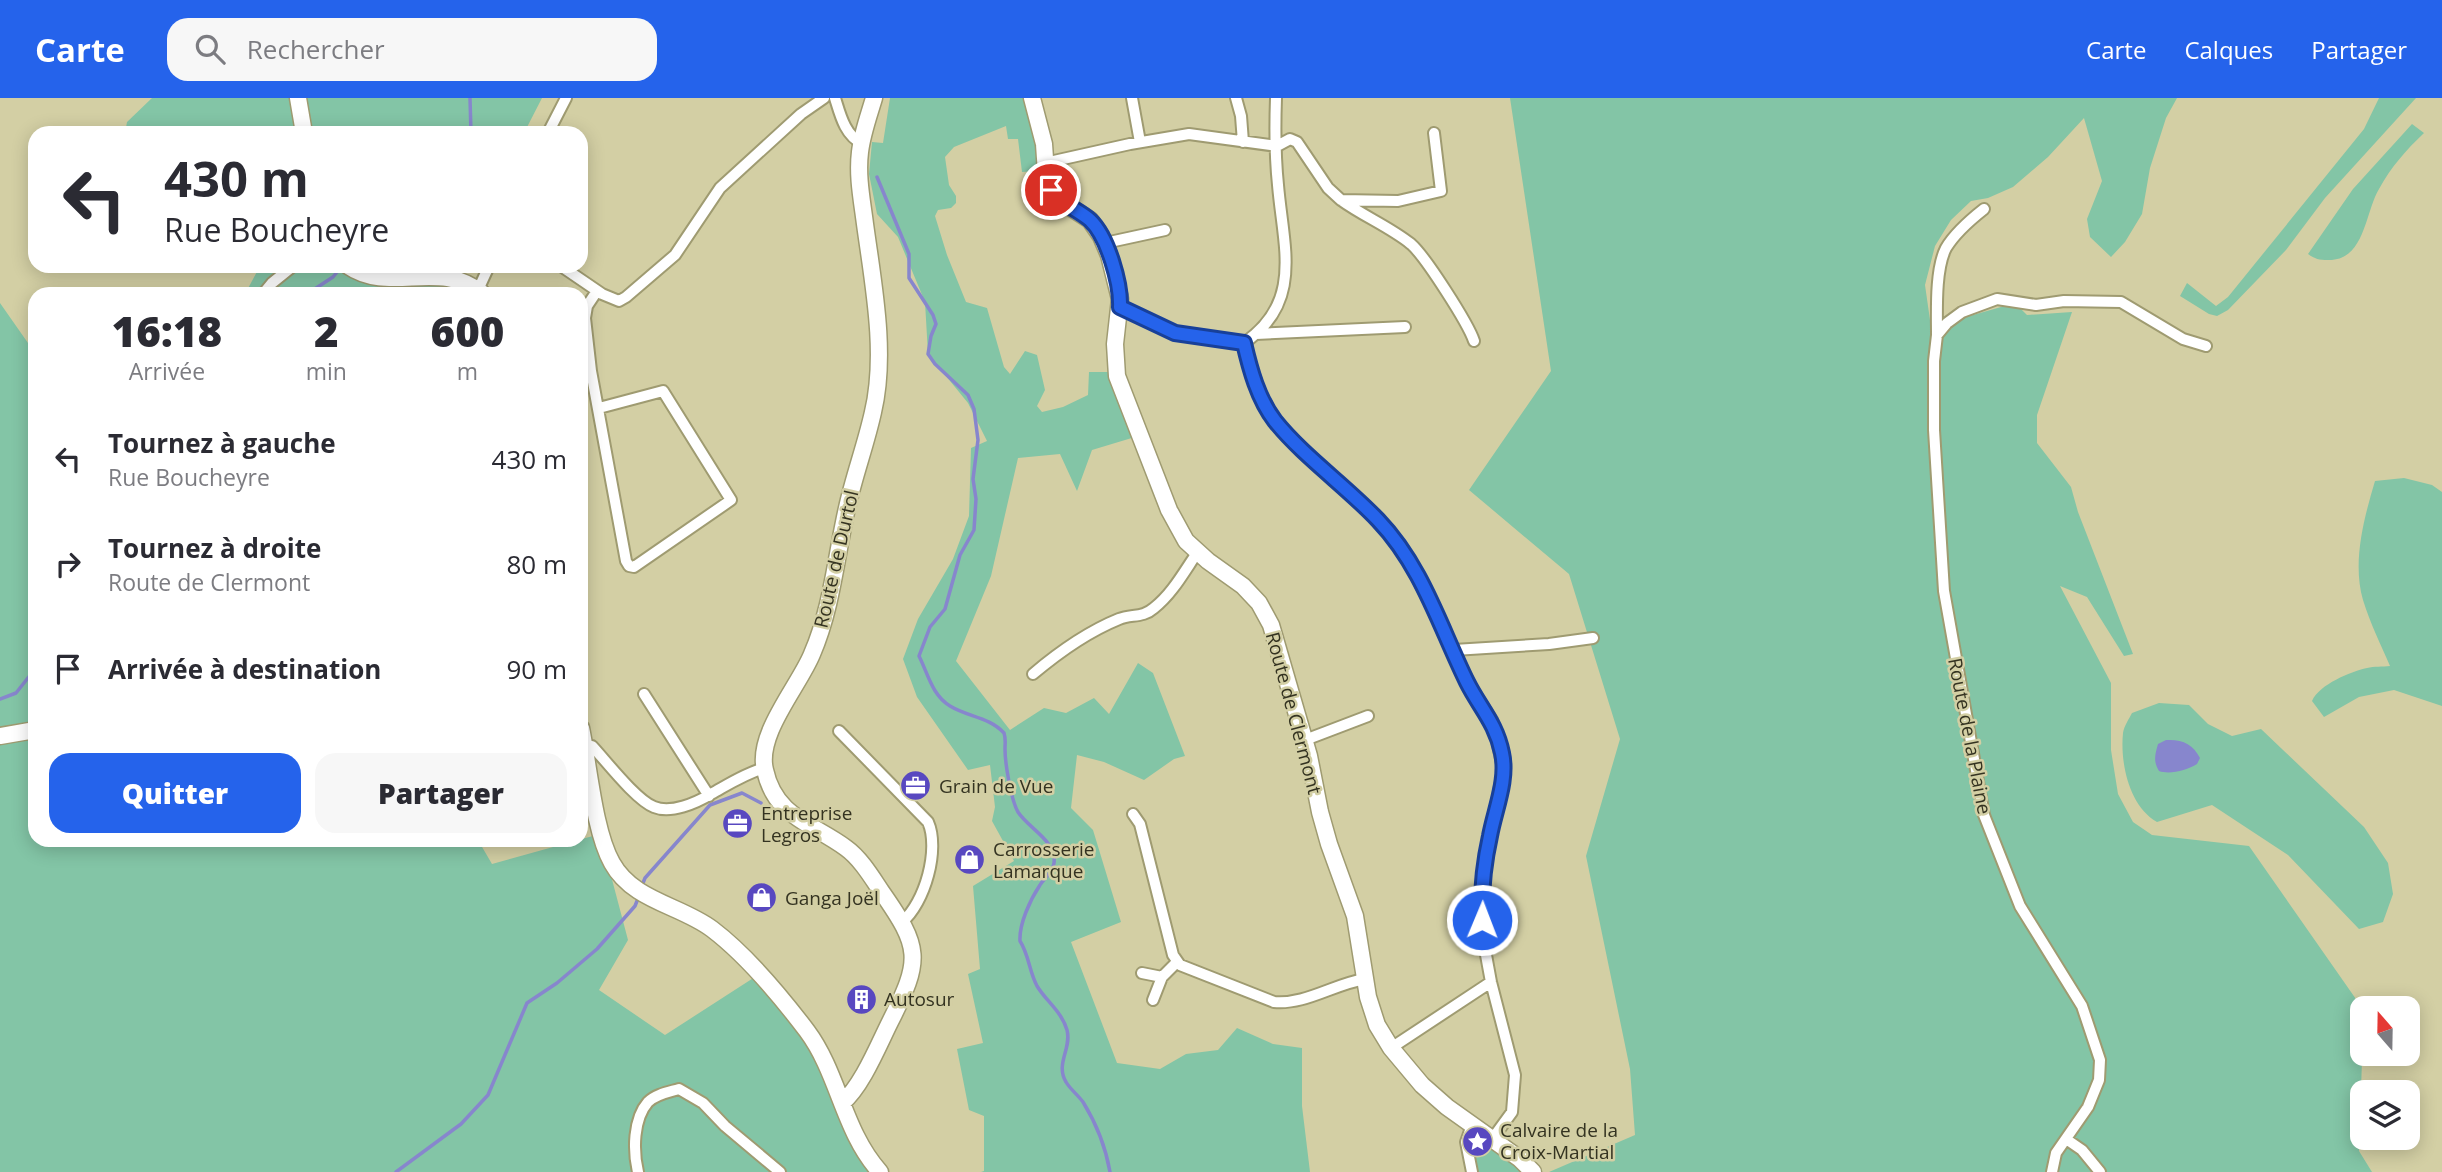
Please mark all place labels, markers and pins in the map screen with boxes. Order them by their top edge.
pin [1021,160,1081,220]
office icon: Grain de Vue [899,769,933,803]
place label: Grain de Vue [939,773,1053,799]
place label: Entreprise Legros [761,800,852,848]
office icon: Entreprise Legros [721,807,755,841]
place label: Carrosserie Lamarque [993,836,1095,884]
shop icon: Carrosserie Lamarque [953,843,987,877]
shop icon: Ganga Joël [745,881,779,915]
place label: Ganga Joël [785,885,879,911]
building icon: Autosur [844,982,878,1016]
place label: Autosur [884,986,955,1012]
place label: Calvaire de la Croix-Martial [1500,1117,1618,1165]
place icon: Calvaire de la Croix-Martial [1460,1124,1494,1158]

